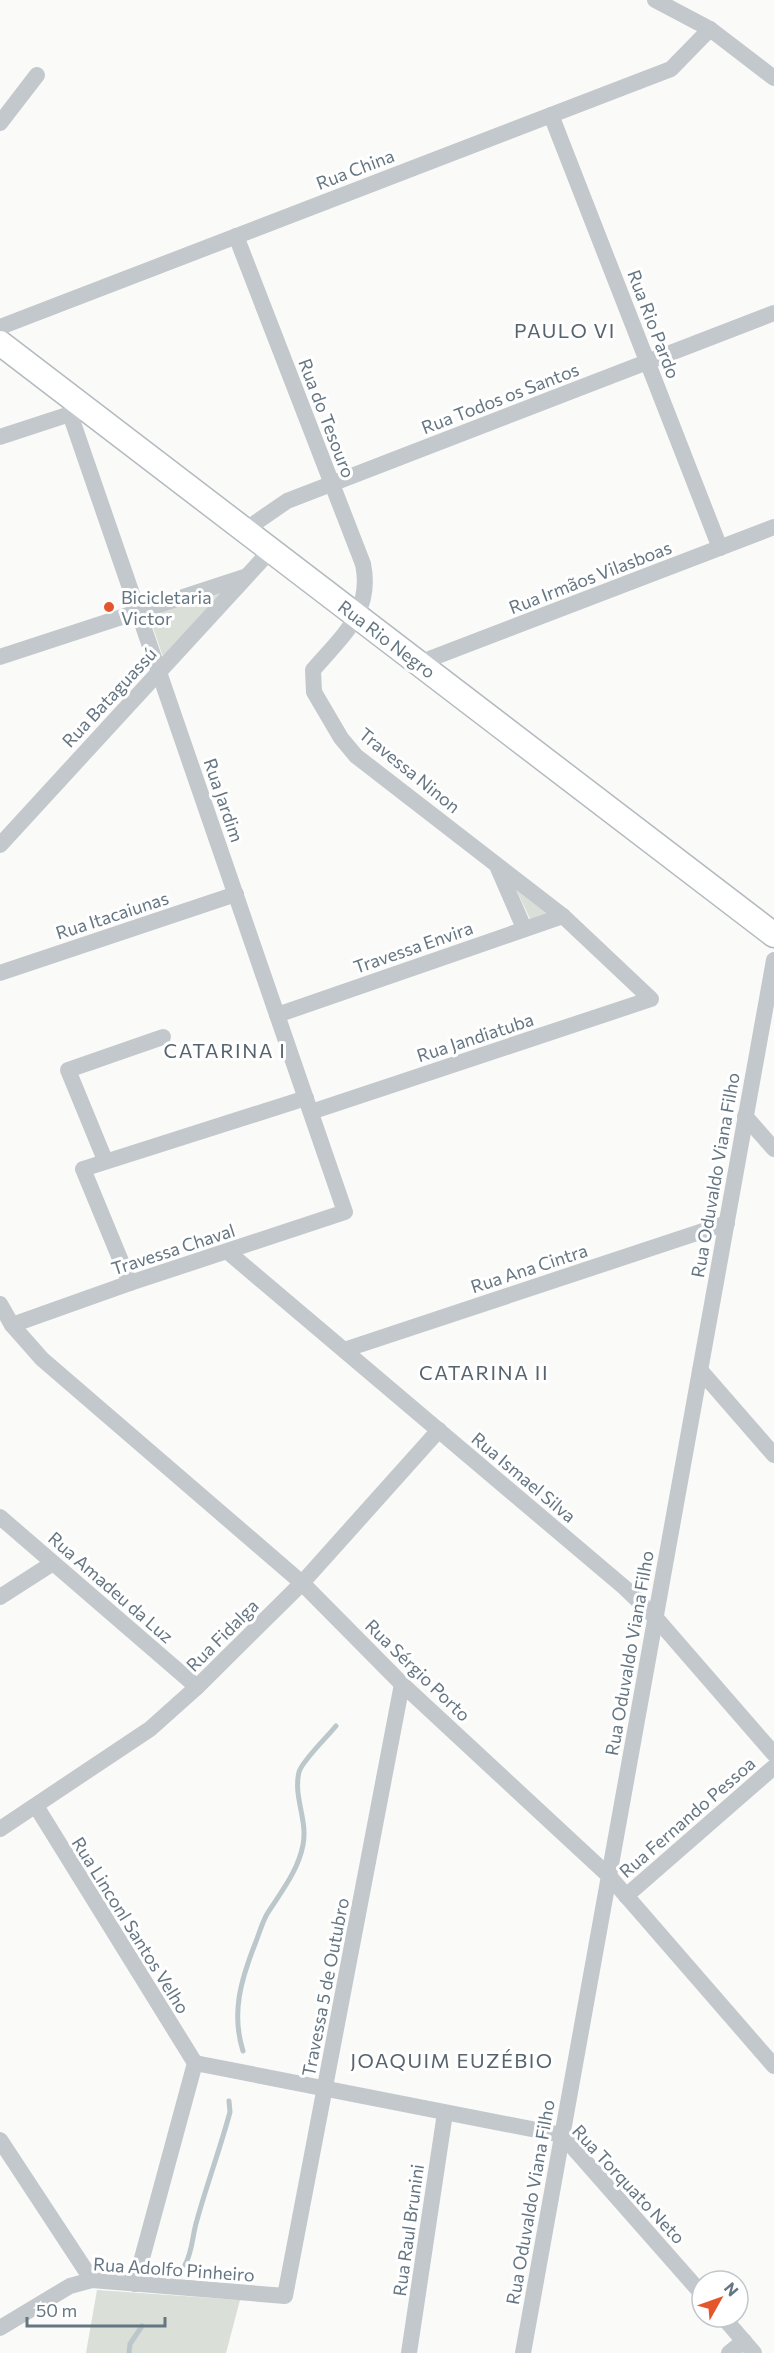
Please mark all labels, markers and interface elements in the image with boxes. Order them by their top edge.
street label: Rua China [313,144,397,194]
street label: Rua Rio Pardo [623,267,685,381]
district label: PAULO VI [514,318,616,342]
street label: Rua do Tesouro [294,355,360,481]
street label: Rua Todos os Santos [418,358,582,438]
street label: Rua Irmãos Vilasboas [506,536,674,618]
place label: Bicicletaria Victor [121,586,212,629]
street label: Rua Rio Negro [334,595,440,683]
marker: Bicicletaria Victor [102,600,116,614]
street label: Rua Bataguassú [57,643,161,751]
street label: Travessa Ninon [355,723,465,817]
street label: Rua Jardim [199,755,249,845]
street label: Rua Itacaiunas [53,886,171,944]
street label: Travessa Envira [350,916,476,978]
street label: Rua Jandiatuba [414,1008,536,1066]
district label: CATARINA I [164,1038,286,1062]
street label: Rua Oduvaldo Viana Filho [686,1071,744,1279]
street label: Travessa Chaval [108,1219,238,1279]
street label: Rua Ana Cintra [468,1239,590,1297]
district label: CATARINA II [419,1360,549,1384]
street label: Rua Ismael Silva [468,1427,580,1527]
street label: Rua Amadeu da Luz [44,1527,178,1647]
street label: Rua Oduvaldo Viana Filho [600,1549,658,1757]
street label: Rua Fidalga [181,1594,263,1676]
street label: Rua Sérgio Porto [361,1614,475,1726]
street label: Rua Fernando Pessoa [614,1752,760,1882]
street label: Rua Linconl Santos Velho [68,1833,194,2017]
street label: Travessa 5 de Outubro [297,1896,353,2078]
district label: JOAQUIM EUZÉBIO [350,2048,554,2072]
street label: Rua Oduvaldo Viana Filho [501,2098,559,2306]
street label: Rua Torquato Neto [568,2120,690,2248]
street label: Rua Raul Brunini [388,2163,428,2297]
street label: Rua Adolfo Pinheiro [93,2252,255,2286]
north arrow [690,2269,750,2329]
text: N [721,2278,743,2300]
scale bar [27,2290,165,2328]
text: 50 m [36,2299,77,2321]

